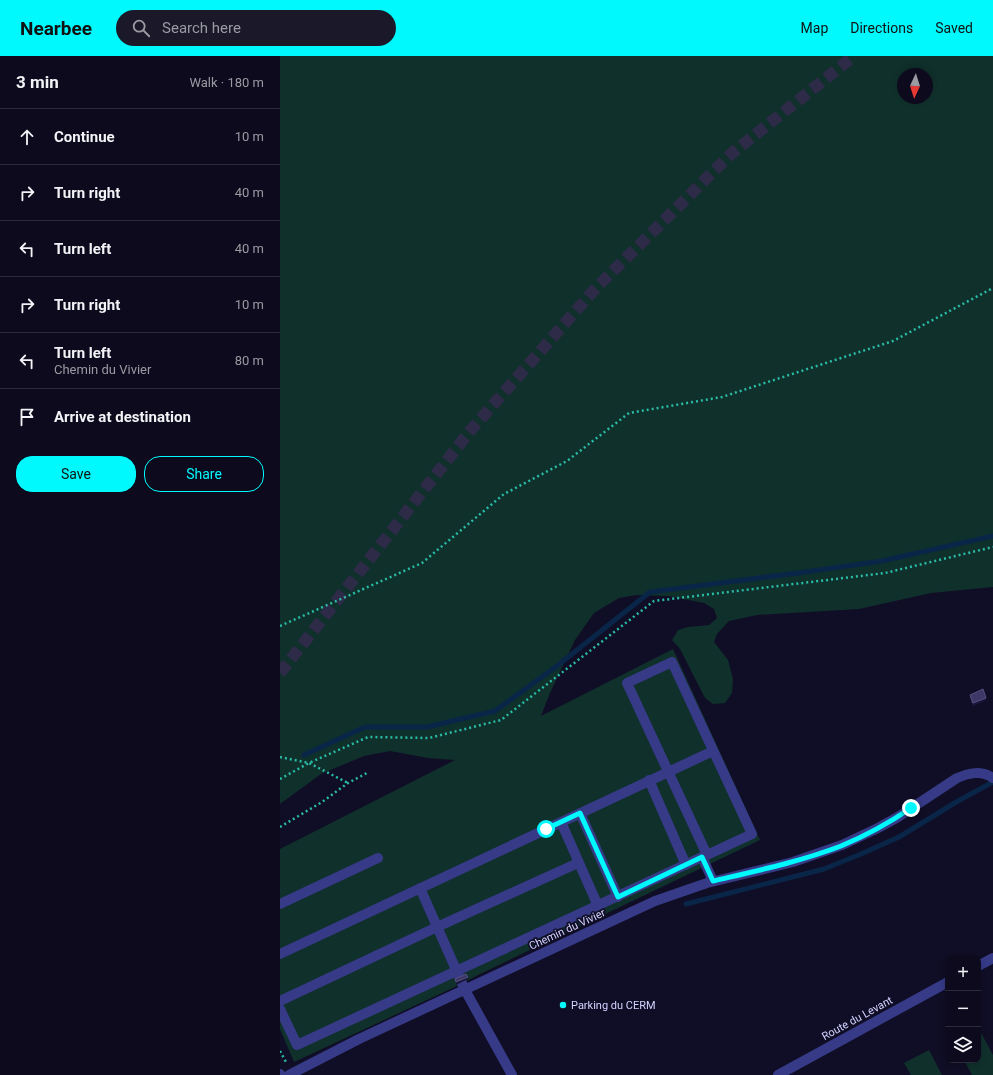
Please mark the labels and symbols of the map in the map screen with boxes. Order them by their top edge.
north arrow [897,68,933,104]
route end [902,799,920,817]
route start [537,820,555,838]
street label: Chemin du Vivier [527,906,608,953]
street label: Route du Levant [820,993,895,1043]
place label: Parking du CERM [571,999,656,1012]
marker: Parking du CERM [558,1000,568,1010]

